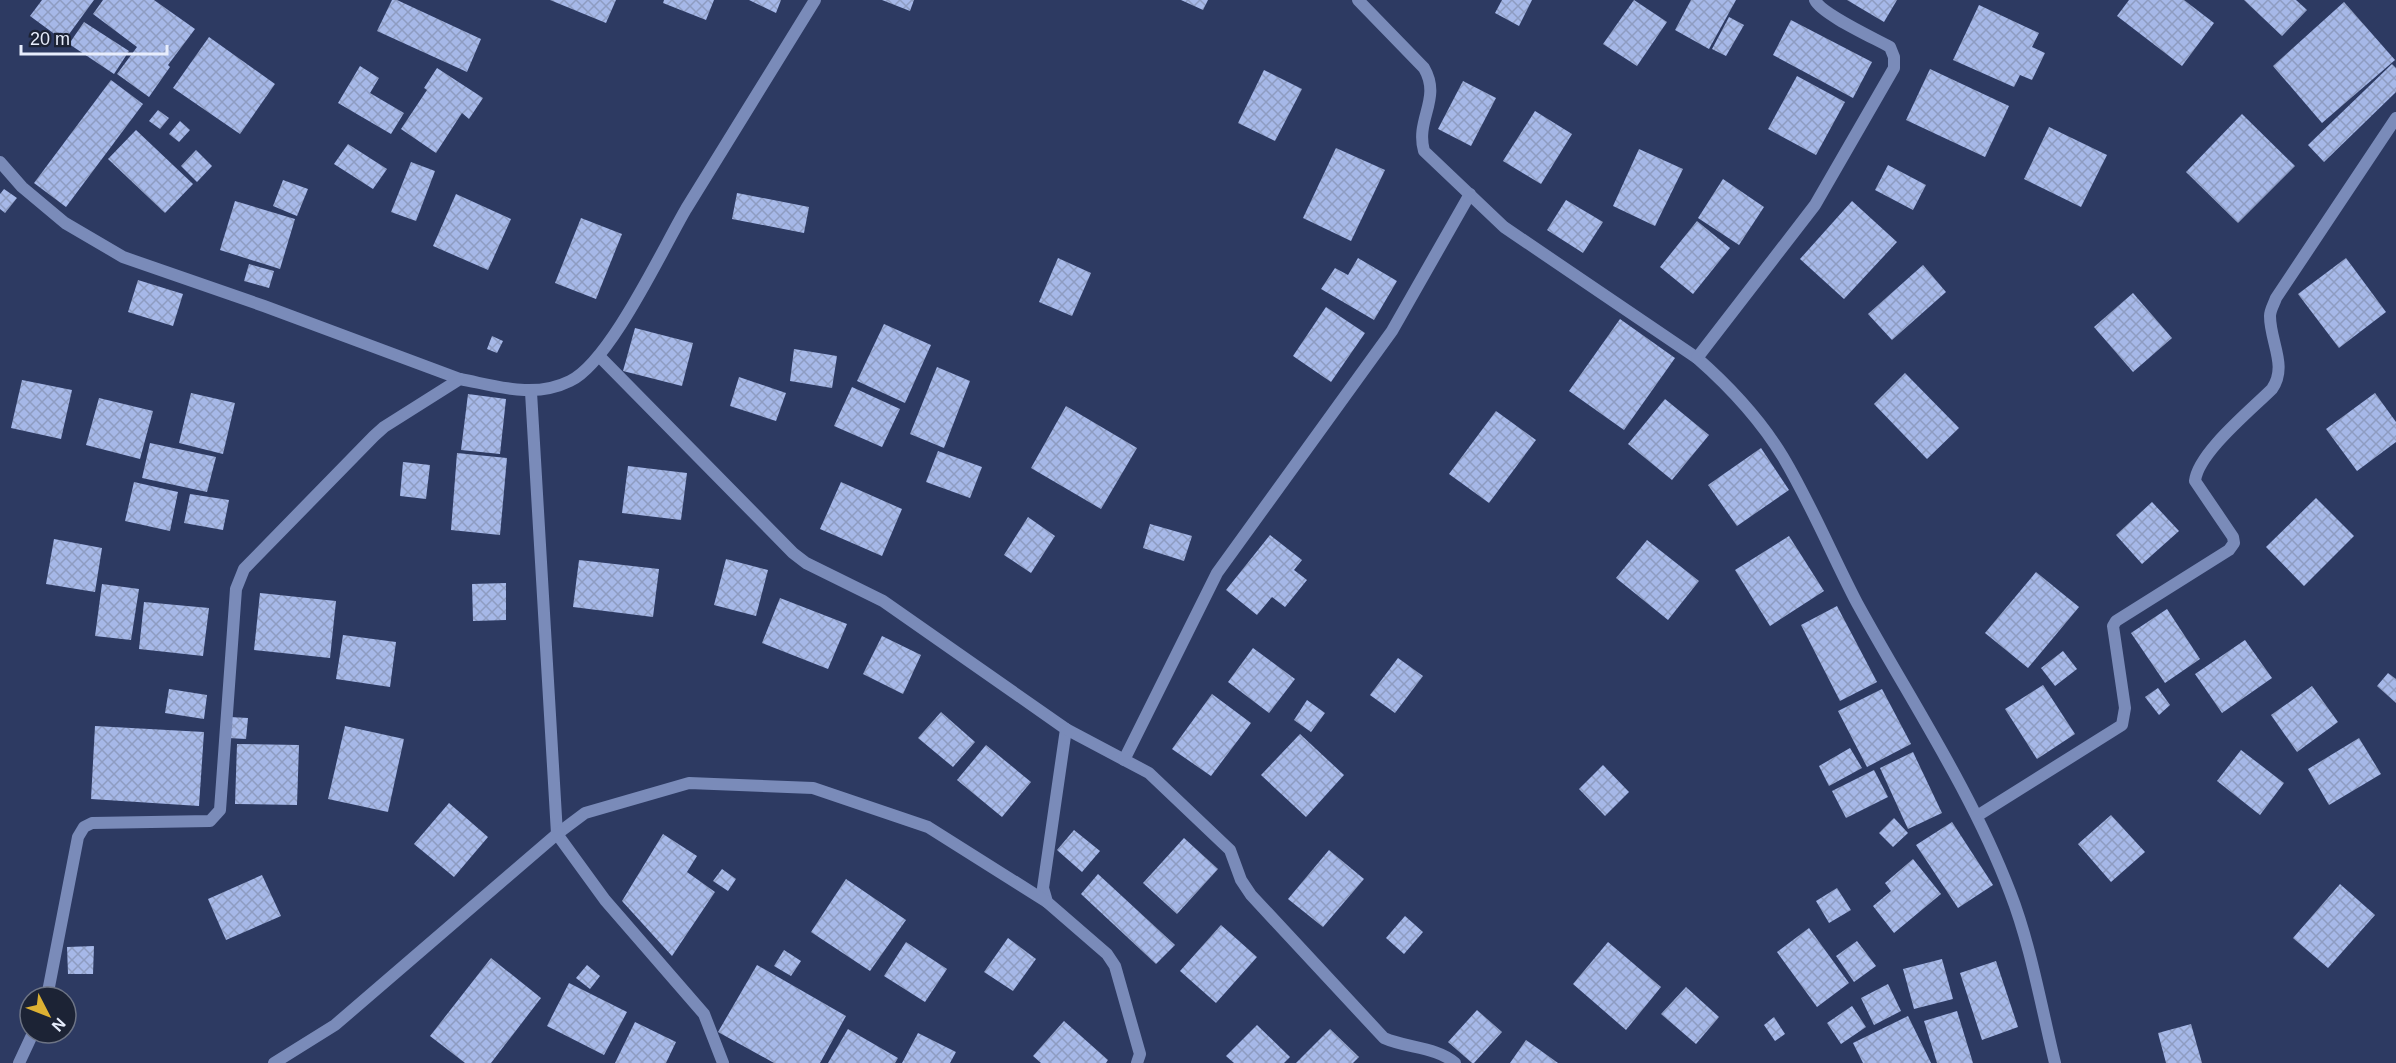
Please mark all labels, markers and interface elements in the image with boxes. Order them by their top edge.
scale bar [21,18,166,56]
text: 20 m [30,29,70,49]
north arrow [18,985,78,1045]
text: N [49,1015,69,1035]

